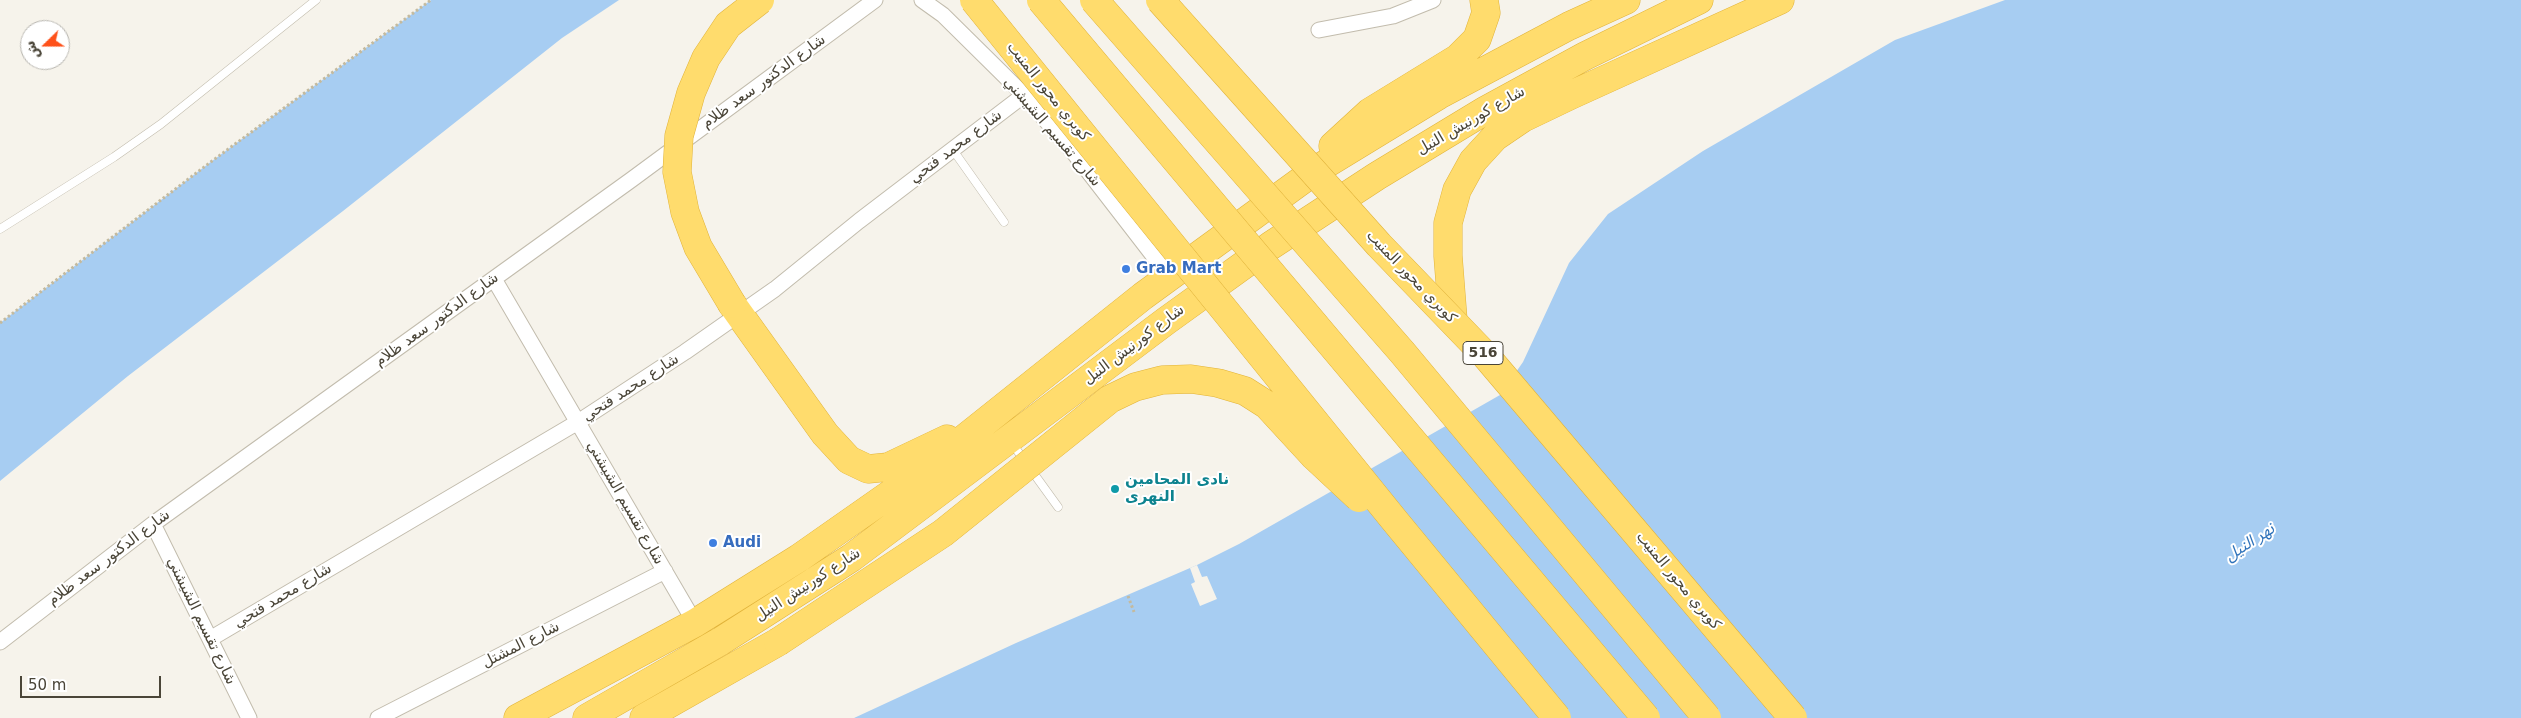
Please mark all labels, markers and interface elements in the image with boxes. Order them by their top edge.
north arrow [20,20,70,70]
street label: شارع الدكتور سعد ظلام [699,31,829,133]
text: ش [21,38,43,62]
street label: كوبري محور المنيب [1002,39,1094,145]
street label: شارع تقسيم الشيشني [999,73,1105,191]
street label: شارع كورنيش النيل [1414,83,1528,159]
street label: شارع محمد فتحي [906,106,1006,188]
street label: كوبري محور المنيب [1362,227,1460,327]
place label: Grab Mart [1136,260,1221,278]
marker: Grab Mart [1120,263,1132,275]
street label: شارع الدكتور سعد ظلام [372,269,502,371]
street label: شارع كورنيش النيل [1080,301,1188,389]
road number: 516 [1463,342,1503,364]
street label: شارع محمد فتحي [580,350,682,426]
street label: شارع تقسيم الشيشني [582,438,668,568]
place label: نادى المحامين النهرى [1125,471,1229,506]
marker: نادى المحامين النهرى [1109,483,1121,495]
street label: شارع الدكتور سعد ظلام [44,506,174,610]
water label: نهر النيل [2222,520,2278,566]
street label: كوبري محور المنيب [1632,528,1724,634]
place label: Audi [723,534,761,552]
marker: Audi [707,537,719,549]
street label: شارع كورنيش النيل [752,544,864,626]
street label: شارع تقسيم الشيشني [162,554,240,688]
street label: شارع محمد فتحي [231,560,335,632]
street label: شارع المشتل [479,618,563,672]
scale bar [22,666,164,698]
text: 50 m [28,676,66,694]

